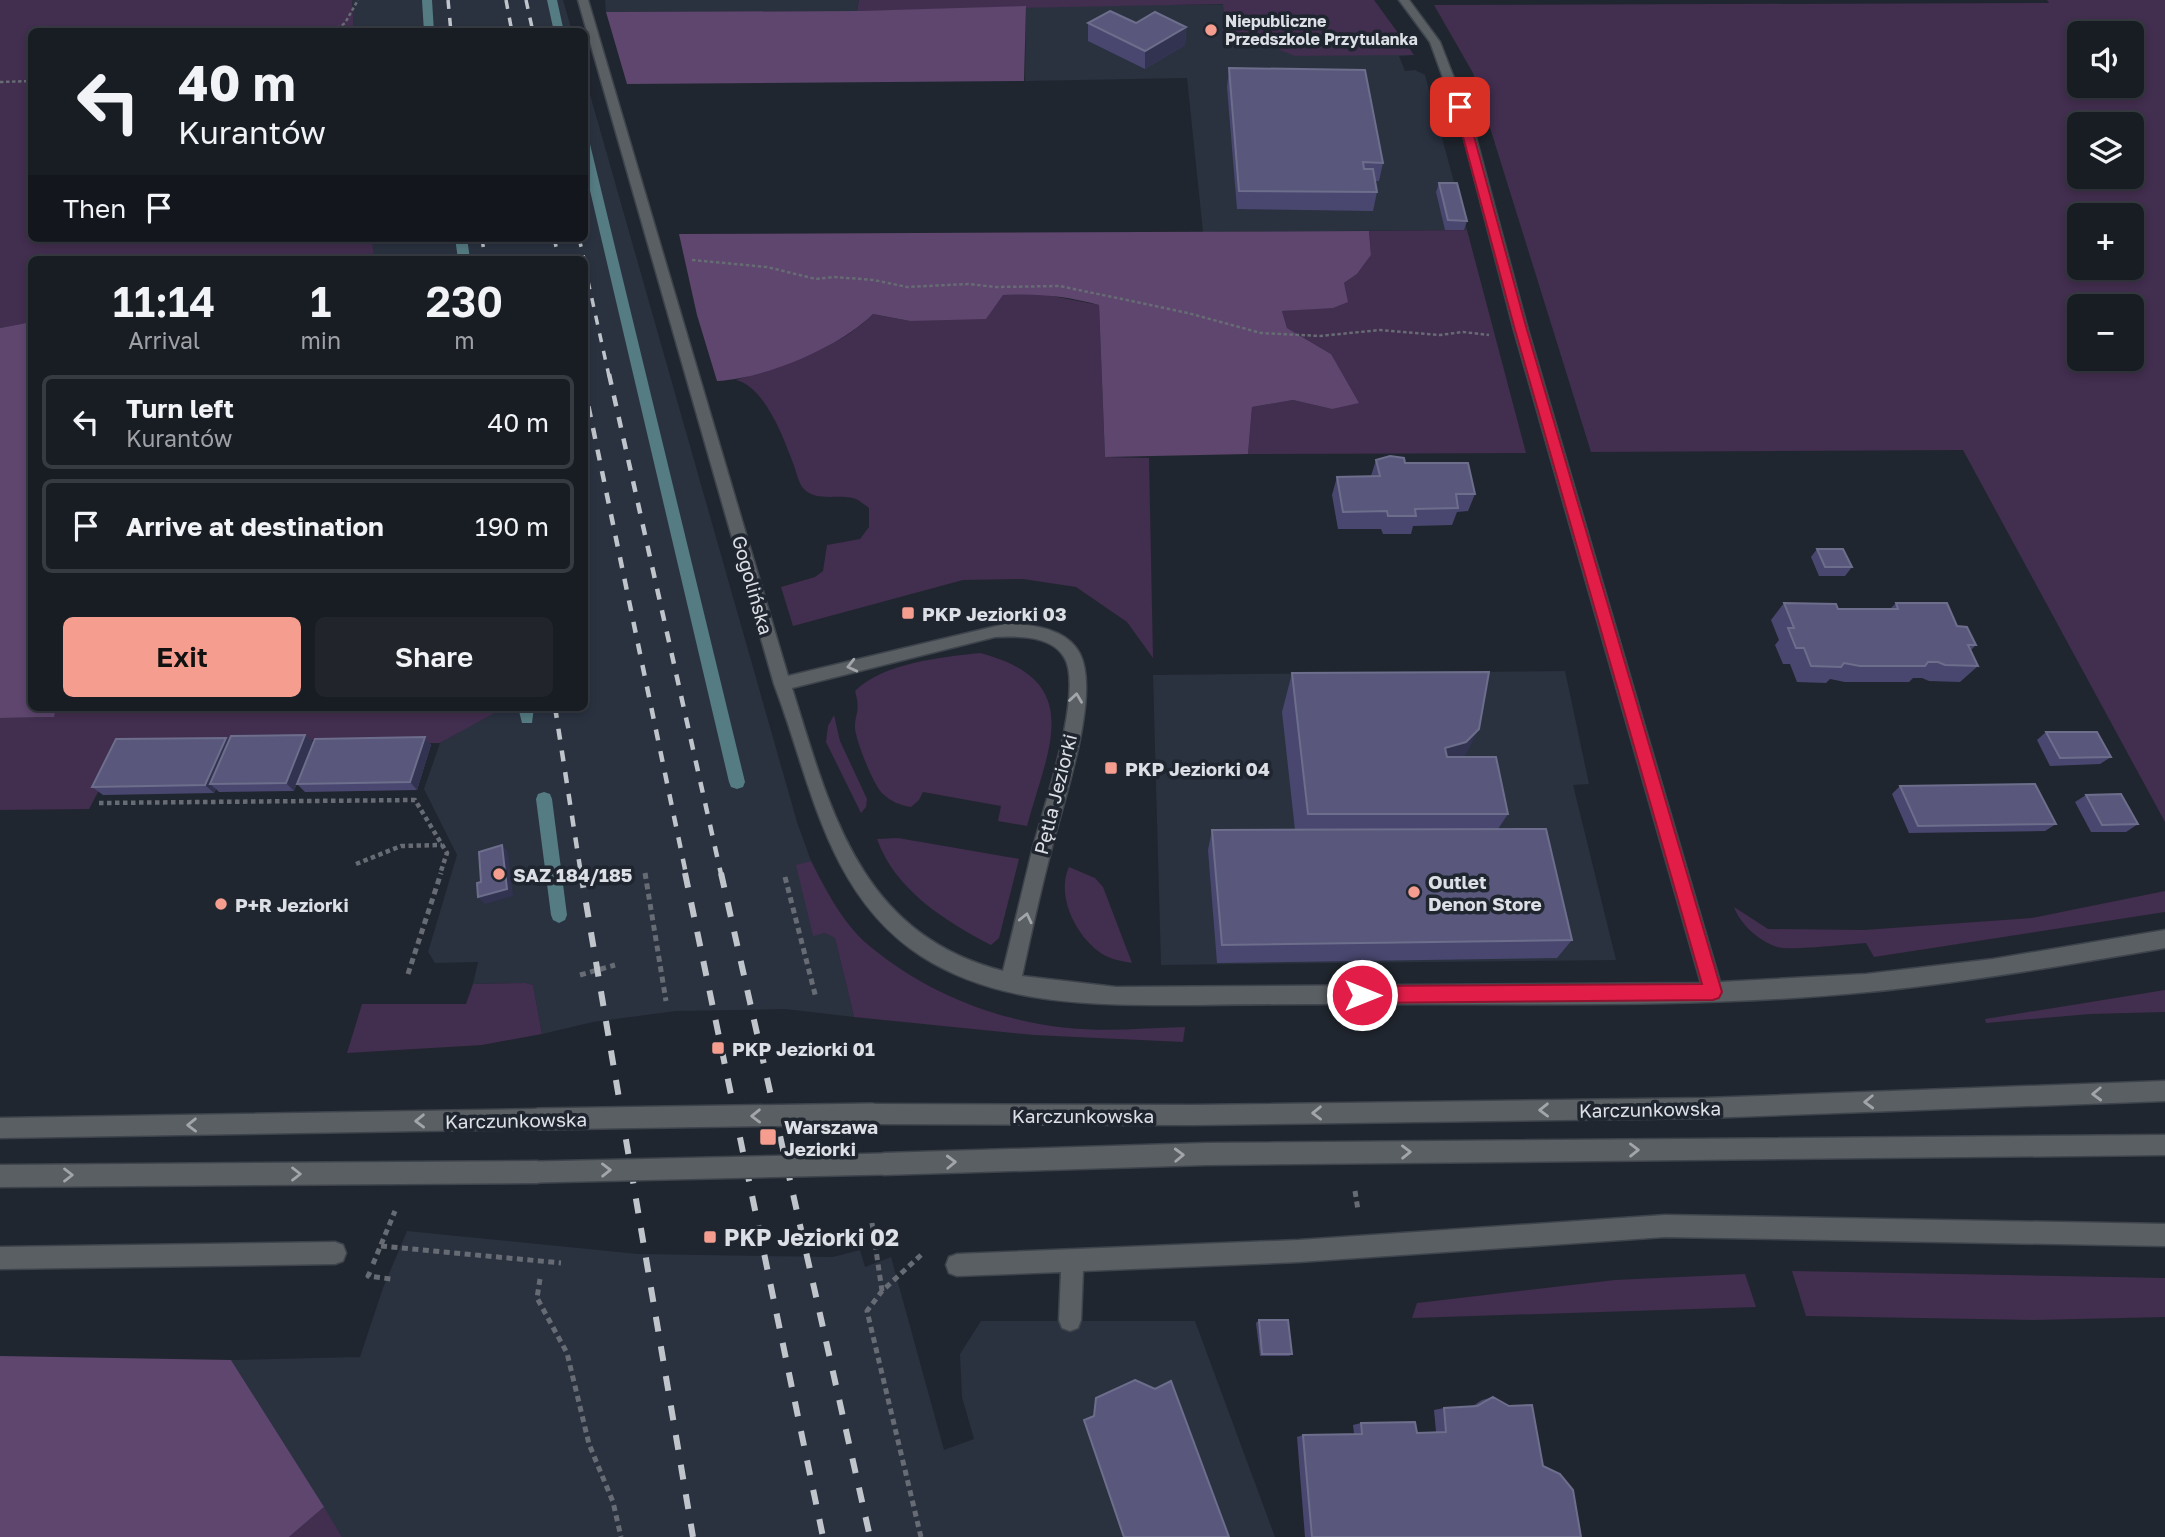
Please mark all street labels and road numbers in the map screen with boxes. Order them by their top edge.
street label: Gogolińska [728,533,778,637]
street label: Pętla Jeziorki [1029,731,1081,857]
street label: Karczunkowska [1579,1096,1721,1122]
street label: Karczunkowska [1012,1104,1154,1127]
street label: Karczunkowska [445,1107,587,1133]

